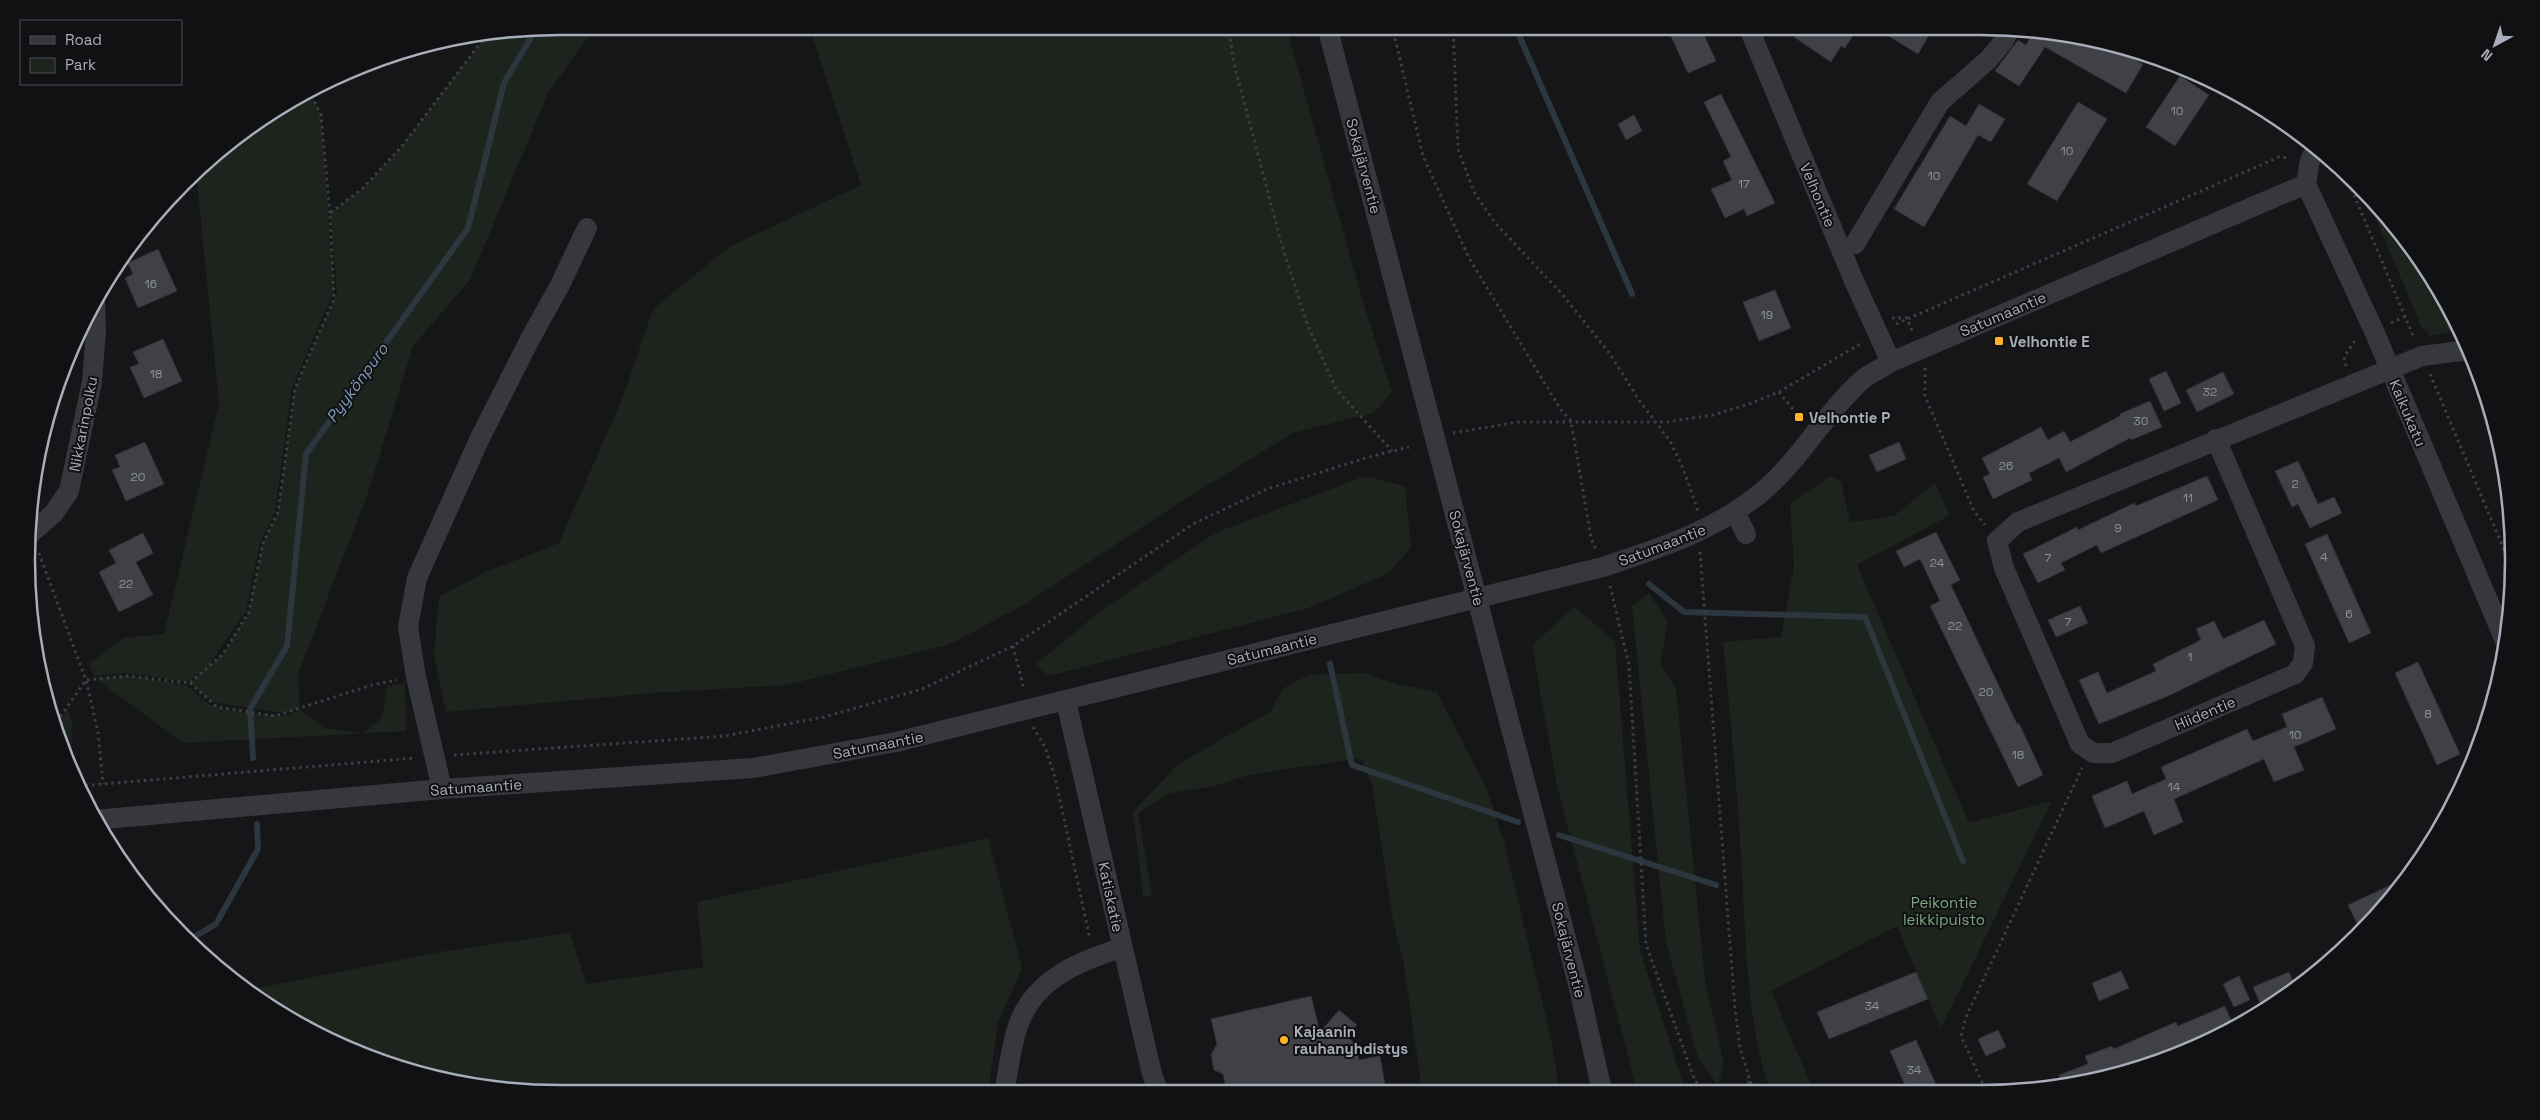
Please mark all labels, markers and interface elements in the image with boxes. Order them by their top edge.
legend [20,20,182,85]
north arrow [2470,20,2520,70]
text: Road [65,30,102,49]
text: N [2477,45,2496,65]
text: Park [65,55,96,74]
house number: 10 [2171,103,2183,119]
street label: Sokajärventie [1342,116,1386,216]
house number: 10 [2061,143,2073,159]
street label: Velhontie [1796,160,1840,230]
house number: 10 [1928,168,1940,184]
house number: 17 [1738,176,1750,192]
house number: 16 [145,276,157,292]
street label: Satumaantie [1957,287,2049,341]
house number: 19 [1761,307,1773,323]
place label: Velhontie E [2009,332,2090,351]
marker: Velhontie E [1993,335,2005,347]
water label: Pyykönpuro [321,338,393,427]
house number: 18 [150,366,162,382]
street label: Nikkarinpolku [64,375,102,473]
street label: Kaikukatu [2385,377,2431,449]
house number: 32 [2203,384,2217,400]
place label: Velhontie P [1809,408,1890,427]
marker: Velhontie P [1793,411,1805,423]
house number: 30 [2134,413,2148,429]
house number: 26 [1999,458,2013,474]
house number: 20 [131,469,145,485]
house number: 2 [2291,476,2299,492]
house number: 11 [2183,490,2193,506]
street label: Sokajärventie [1445,508,1489,608]
street label: Satumaantie [1616,520,1708,570]
house number: 9 [2114,520,2122,536]
house number: 4 [2320,549,2328,565]
house number: 7 [2045,550,2052,566]
house number: 24 [1930,555,1945,571]
house number: 22 [119,576,133,592]
house number: 6 [2345,606,2353,622]
house number: 7 [2065,614,2072,630]
house number: 22 [1948,618,1962,634]
street label: Satumaantie [1225,629,1319,669]
house number: 1 [2187,649,2193,665]
house number: 20 [1979,684,1993,700]
street label: Hiidentie [2172,692,2238,734]
house number: 8 [2424,706,2432,722]
street label: Satumaantie [831,727,925,763]
house number: 10 [2289,727,2301,743]
house number: 18 [2012,747,2024,763]
street label: Satumaantie [429,774,523,800]
house number: 14 [2168,779,2181,795]
street label: Katiskatie [1094,860,1128,934]
park label: Peikontie leikkipuisto [1903,893,1985,929]
street label: Sokajärventie [1548,900,1590,1000]
house number: 34 [1865,998,1880,1014]
place label: Kajaanin rauhanyhdistys [1294,1022,1408,1058]
marker: Kajaanin rauhanyhdistys [1278,1034,1290,1046]
house number: 34 [1907,1062,1922,1078]

